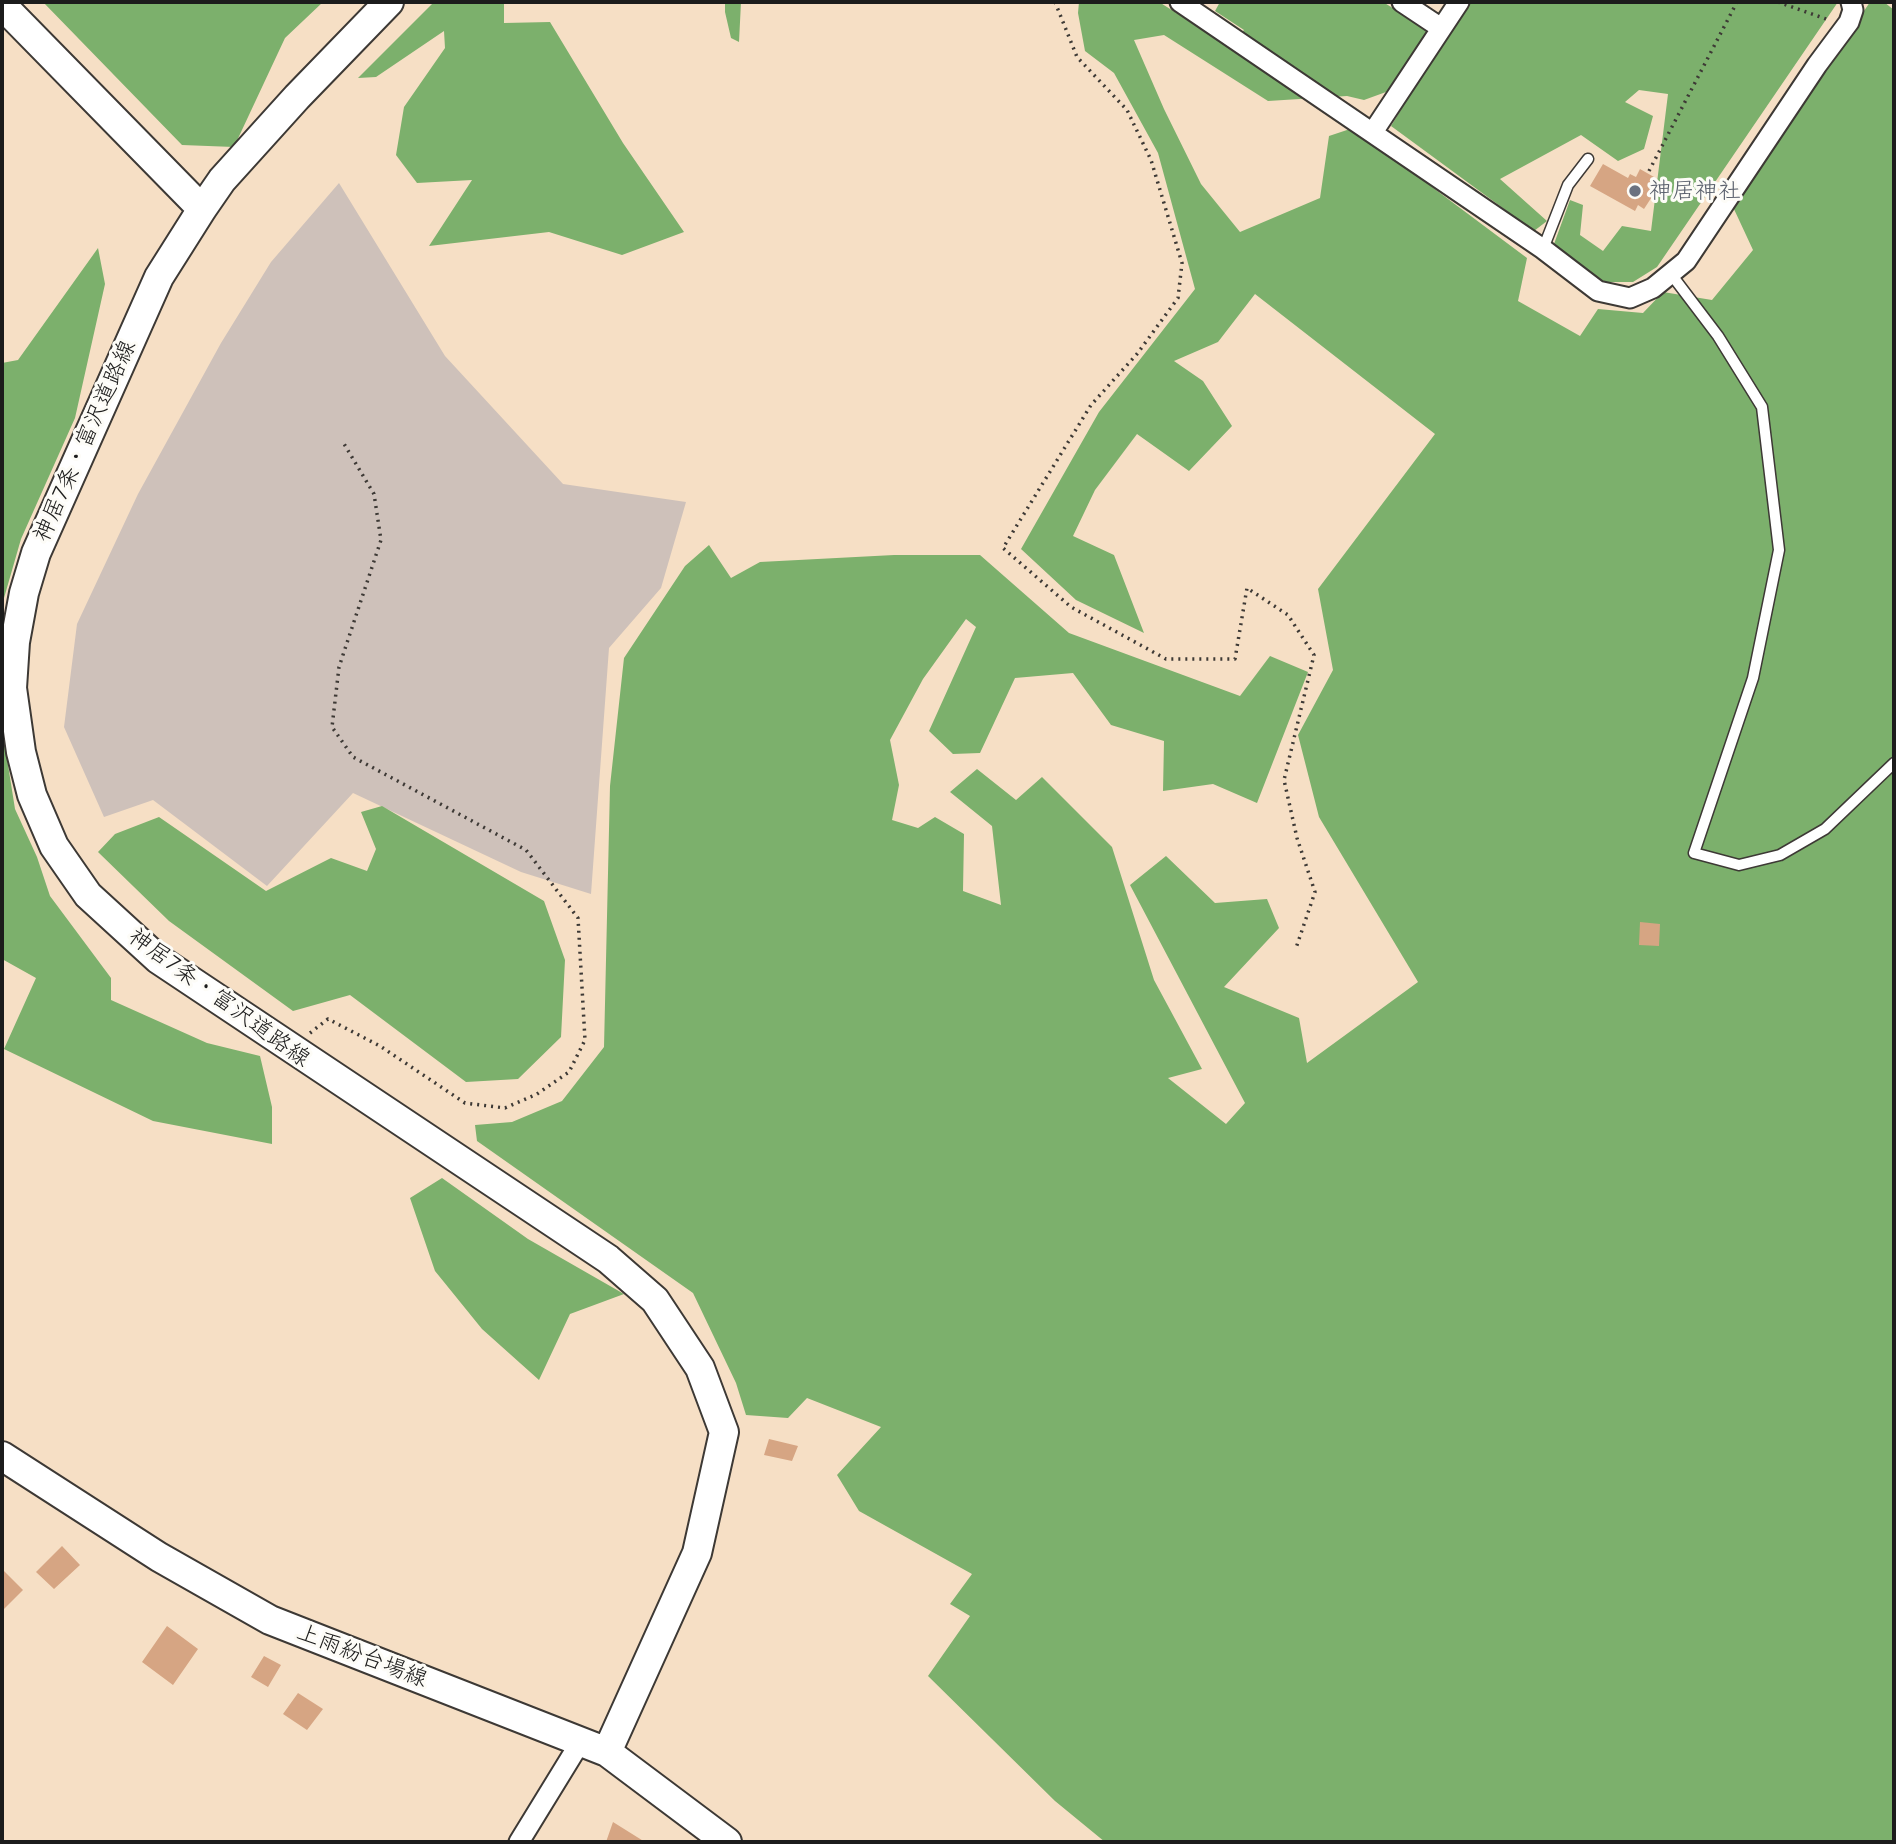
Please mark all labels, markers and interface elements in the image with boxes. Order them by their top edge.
place label: 神居神社 [1649,177,1741,205]
marker: 神居神社 [1627,183,1643,199]
street label: 神居7条・富沢道路線 [28,336,142,546]
street label: 神居7条・富沢道路線 [123,923,315,1073]
street label: 上雨紛台場線 [293,1618,431,1694]

